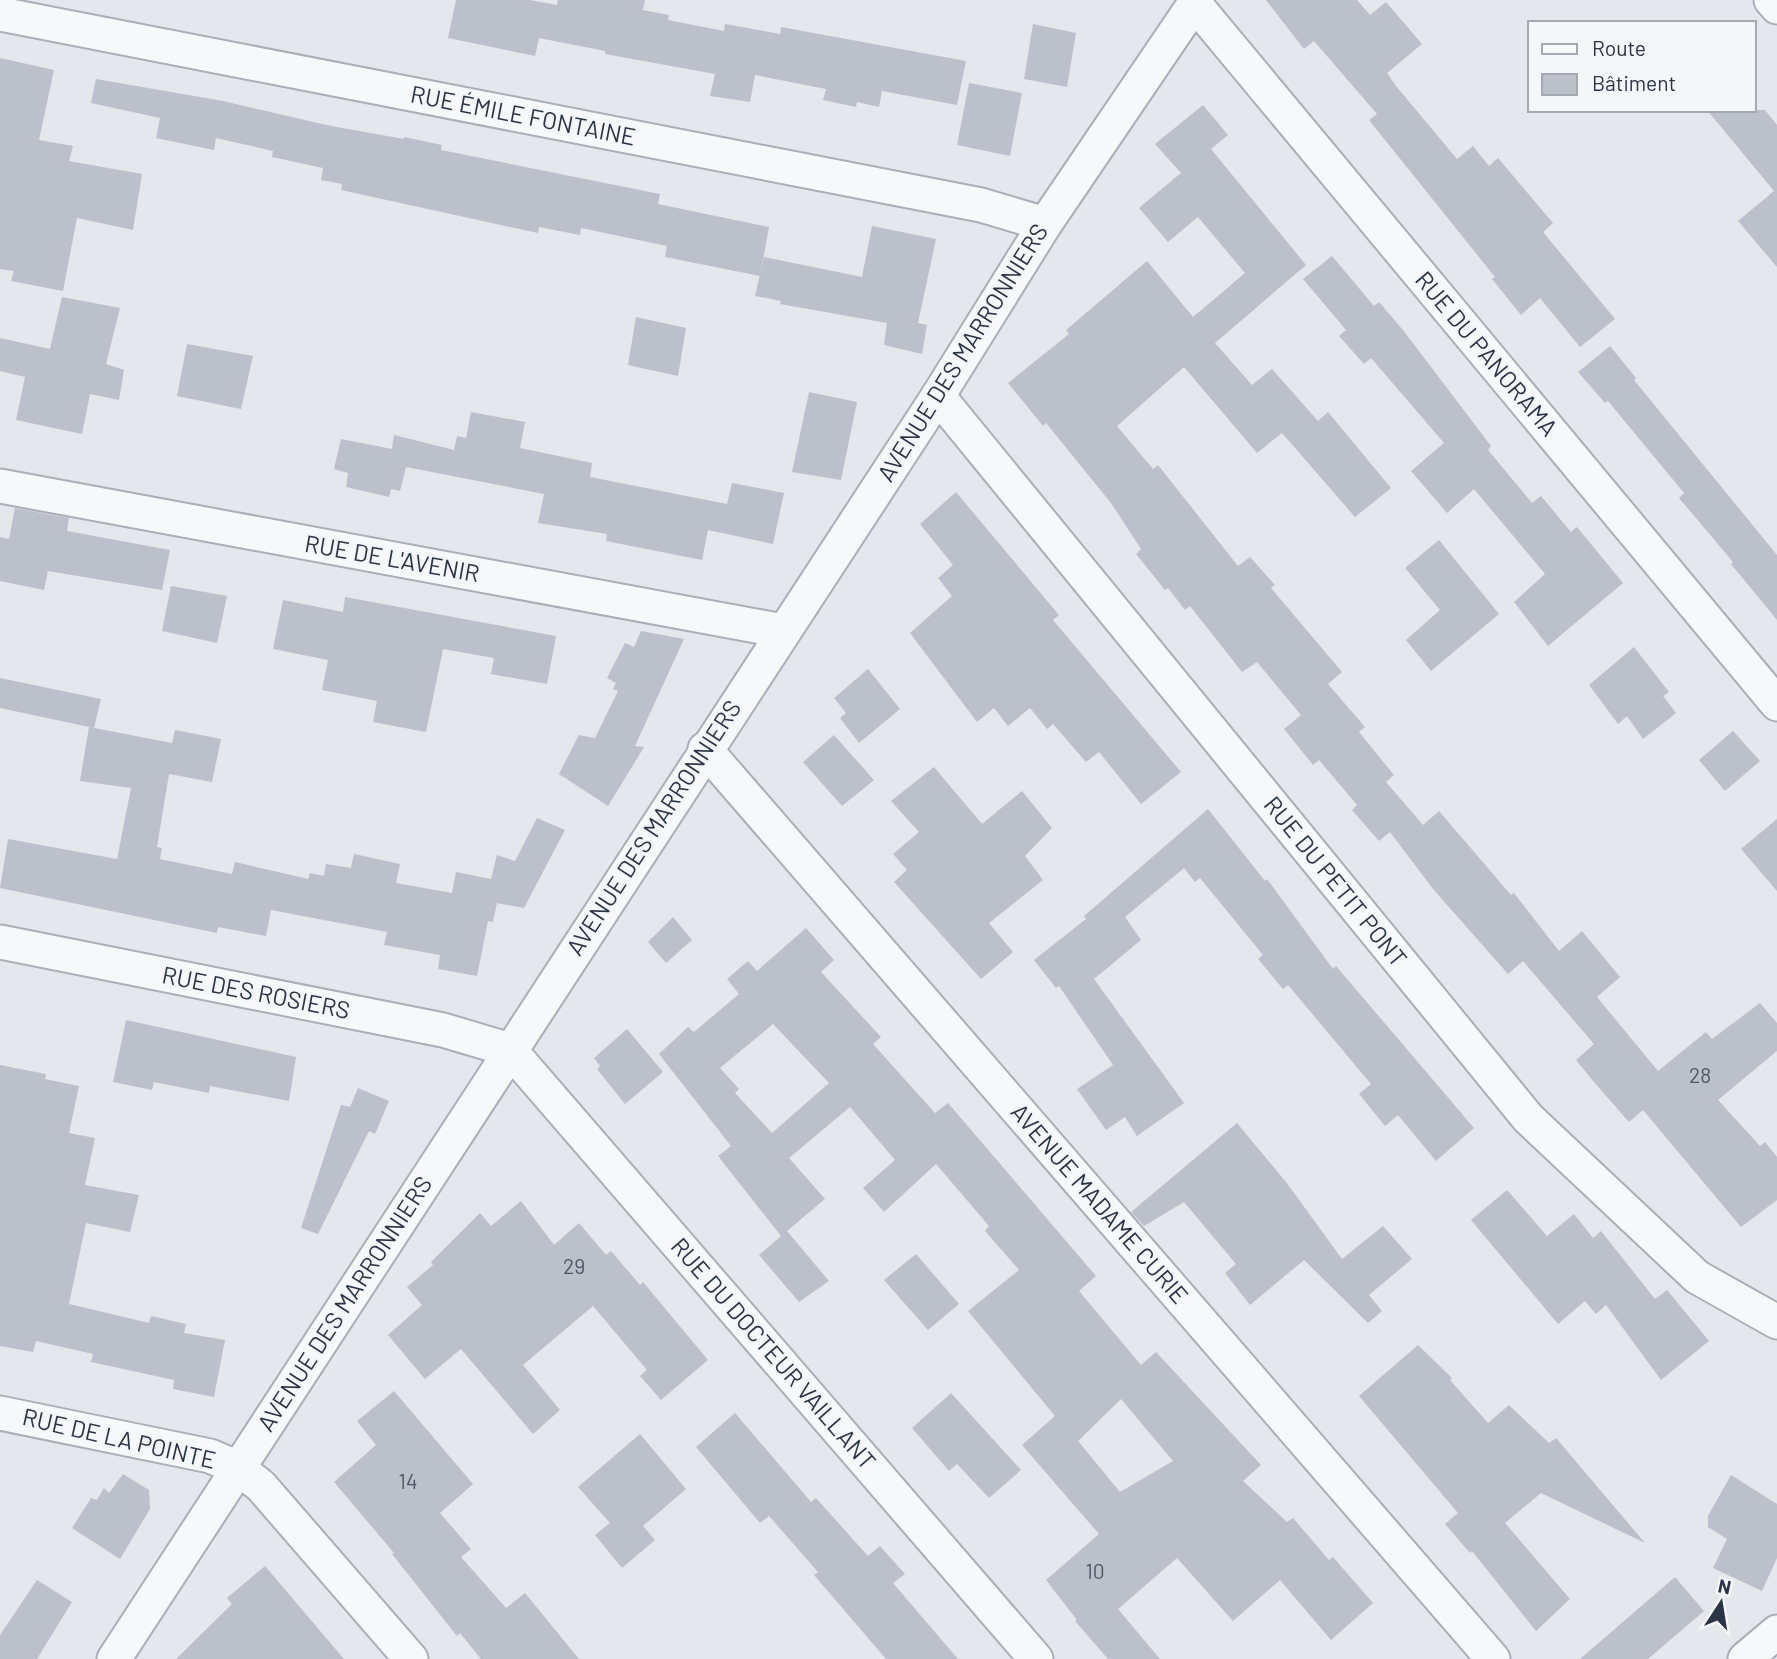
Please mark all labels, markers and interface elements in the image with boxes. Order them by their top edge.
legend [1528,21,1756,112]
text: Route [1592,35,1646,60]
text: Bâtiment [1592,70,1676,95]
street label: RUE ÉMILE FONTAINE [408,78,638,151]
street label: AVENUE DES MARRONNIERS [870,218,1053,486]
street label: RUE DU PANORAMA [1410,265,1564,441]
street label: RUE DE L'AVENIR [303,528,482,587]
street label: AVENUE DES MARRONNIERS [559,694,746,960]
street label: RUE DU PETIT PONT [1259,790,1414,972]
street label: RUE DES ROSIERS [160,959,353,1024]
house number: 28 [1689,1062,1711,1087]
street label: AVENUE MADAME CURIE [1005,1097,1195,1309]
street label: AVENUE DES MARRONNIERS [250,1170,437,1436]
street label: RUE DU DOCTEUR VAILLANT [666,1231,883,1475]
house number: 29 [563,1253,585,1278]
street label: RUE DE LA POINTE [20,1401,219,1474]
house number: 14 [399,1468,417,1493]
house number: 10 [1085,1558,1105,1583]
north arrow [1686,1568,1756,1638]
text: N [1716,1573,1733,1598]

